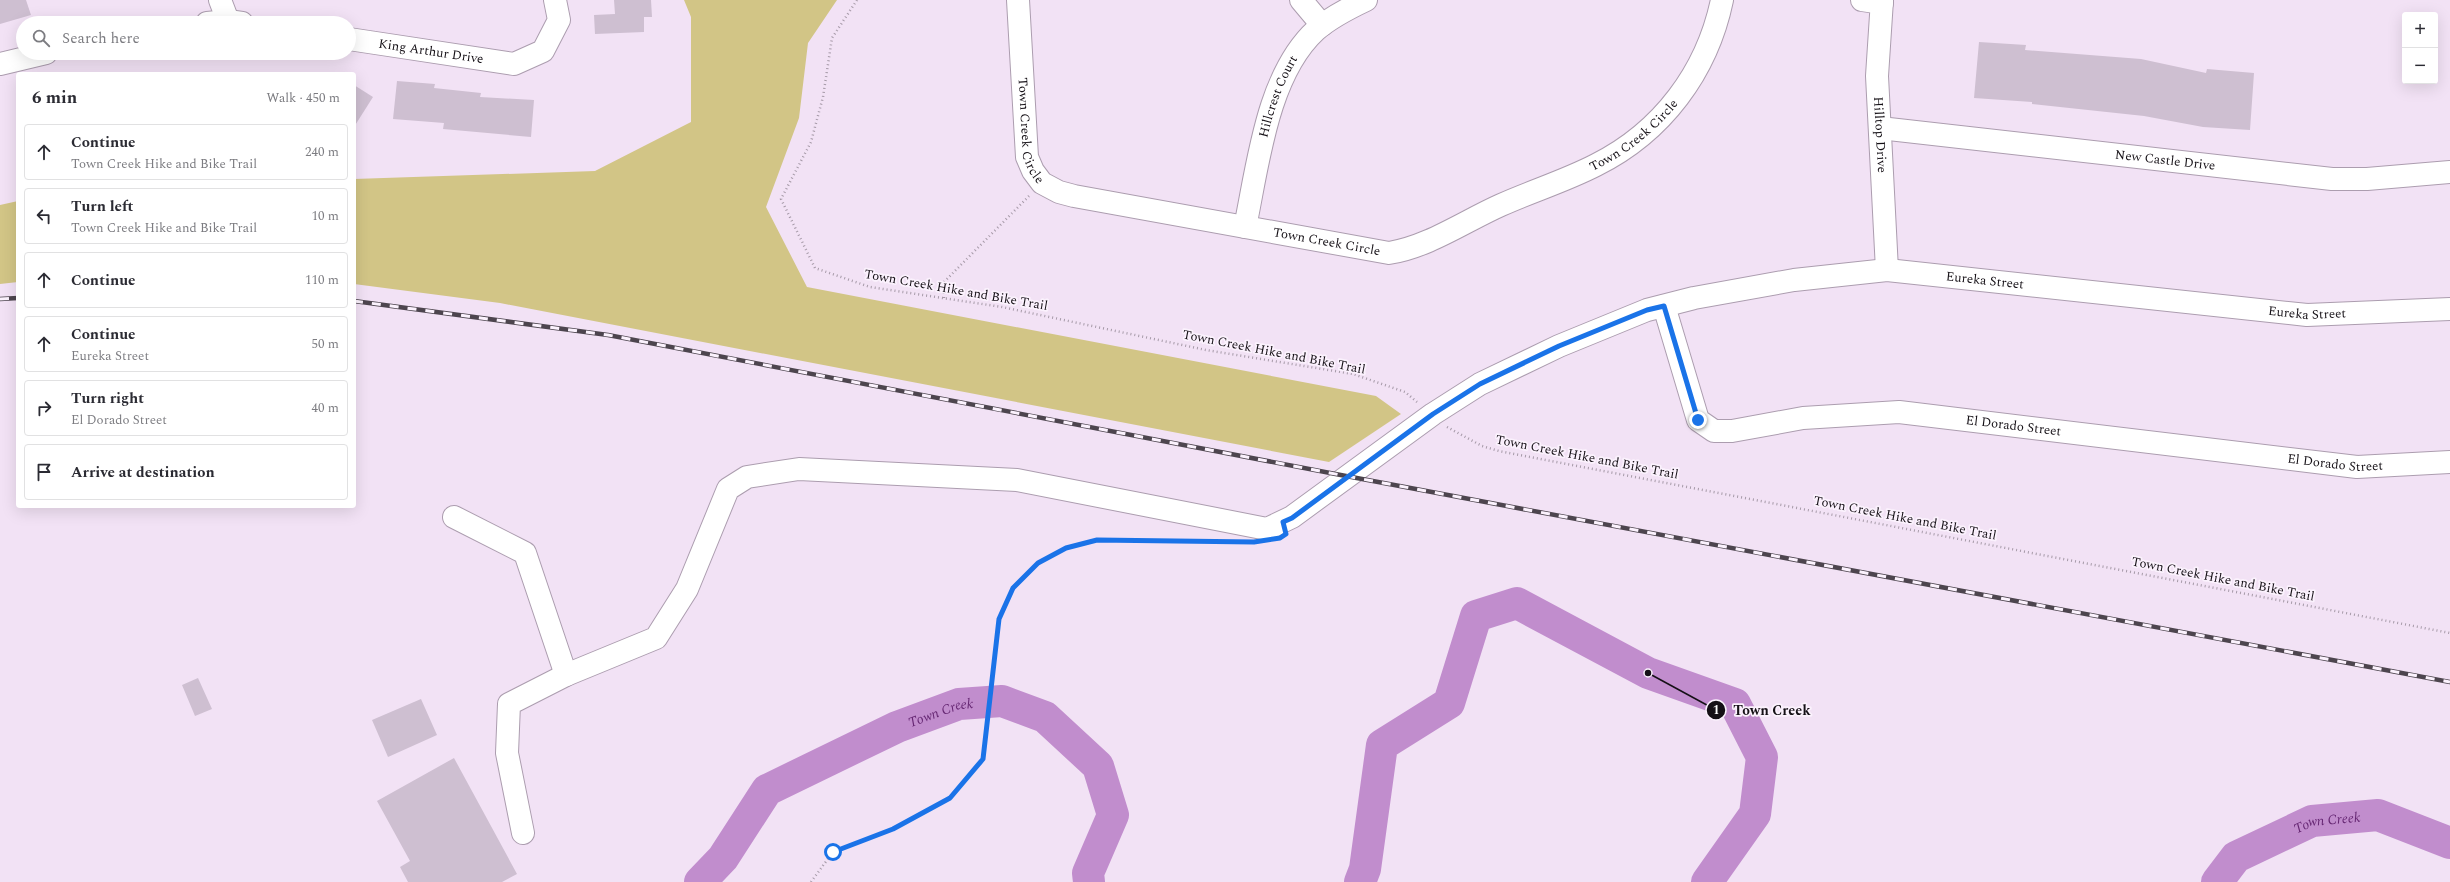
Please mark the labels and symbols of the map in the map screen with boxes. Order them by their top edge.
street label: King Arthur Drive [377,34,485,69]
street label: Hillcrest Court [1253,51,1303,140]
street label: Town Creek Circle [1012,77,1049,188]
street label: Town Creek Circle [1586,95,1683,177]
street label: Hilltop Drive [1868,96,1892,173]
street label: New Castle Drive [2114,145,2216,176]
street label: Town Creek Circle [1271,222,1382,261]
street label: Town Creek Hike and Bike Trail [863,264,1050,316]
street label: Eureka Street [1945,266,2025,295]
street label: Eureka Street [2267,301,2347,325]
street label: Town Creek Hike and Bike Trail [1181,324,1367,380]
street label: El Dorado Street [1965,410,2063,441]
route end [1689,411,1707,429]
street label: Town Creek Hike and Bike Trail [1494,429,1680,485]
street label: El Dorado Street [2286,449,2384,477]
street label: Town Creek Hike and Bike Trail [1812,490,1998,546]
street label: Town Creek Hike and Bike Trail [2130,551,2316,607]
water label: Town Creek [905,693,974,733]
callout: Town Creek [1706,697,1819,723]
text: Town Creek [1733,700,1811,721]
text: 1 [1713,701,1719,720]
water label: Town Creek [2290,806,2362,839]
route start [824,843,842,861]

